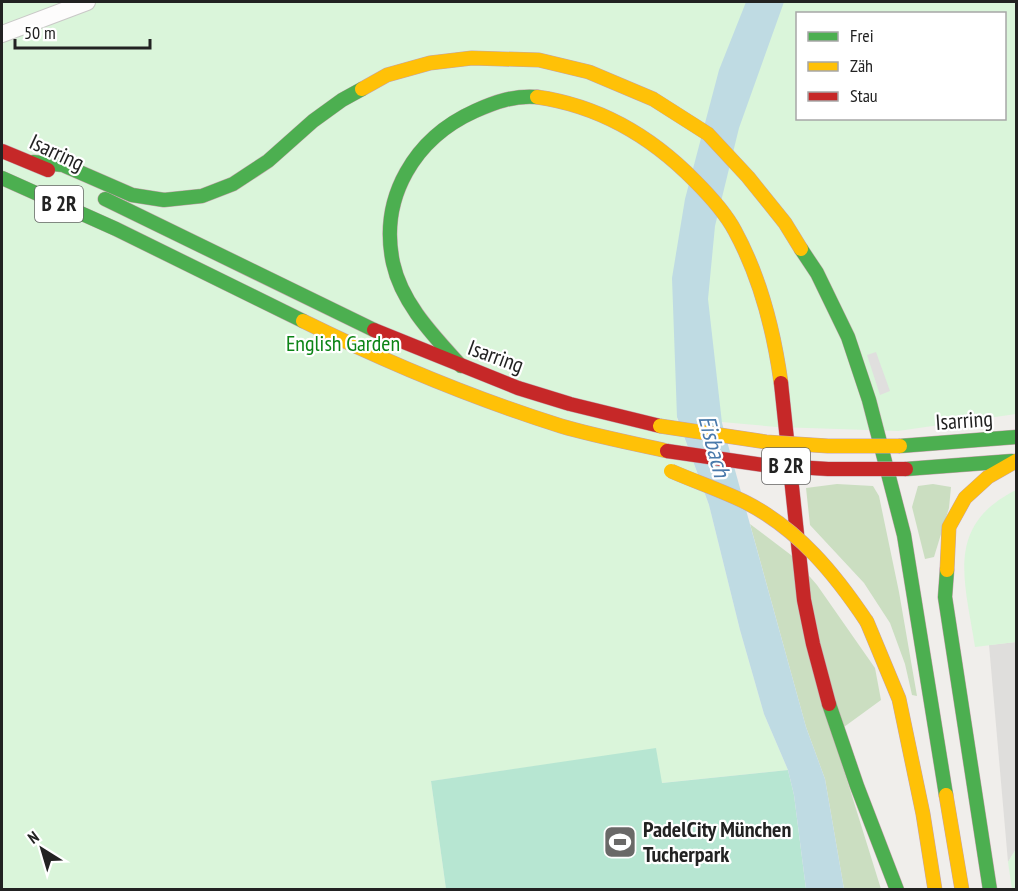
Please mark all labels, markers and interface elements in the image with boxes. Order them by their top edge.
scale bar [15,12,150,50]
legend [796,12,1006,120]
text: 50 m [24,21,56,44]
text: Frei [850,24,874,47]
text: Zäh [850,54,873,77]
text: Stau [850,84,878,107]
street label: Isarring [25,127,89,177]
road number: B 2R [35,186,83,222]
park label: English Garden [286,329,400,357]
street label: Isarring [464,333,528,379]
street label: Isarring [934,404,994,436]
water label: Eisbach [691,412,738,482]
road number: B 2R [762,448,810,484]
place label: PadelCity München Tucherpark [643,815,792,868]
north arrow [12,819,72,879]
sports icon: PadelCity München Tucherpark [602,824,638,860]
text: N [24,826,42,848]

